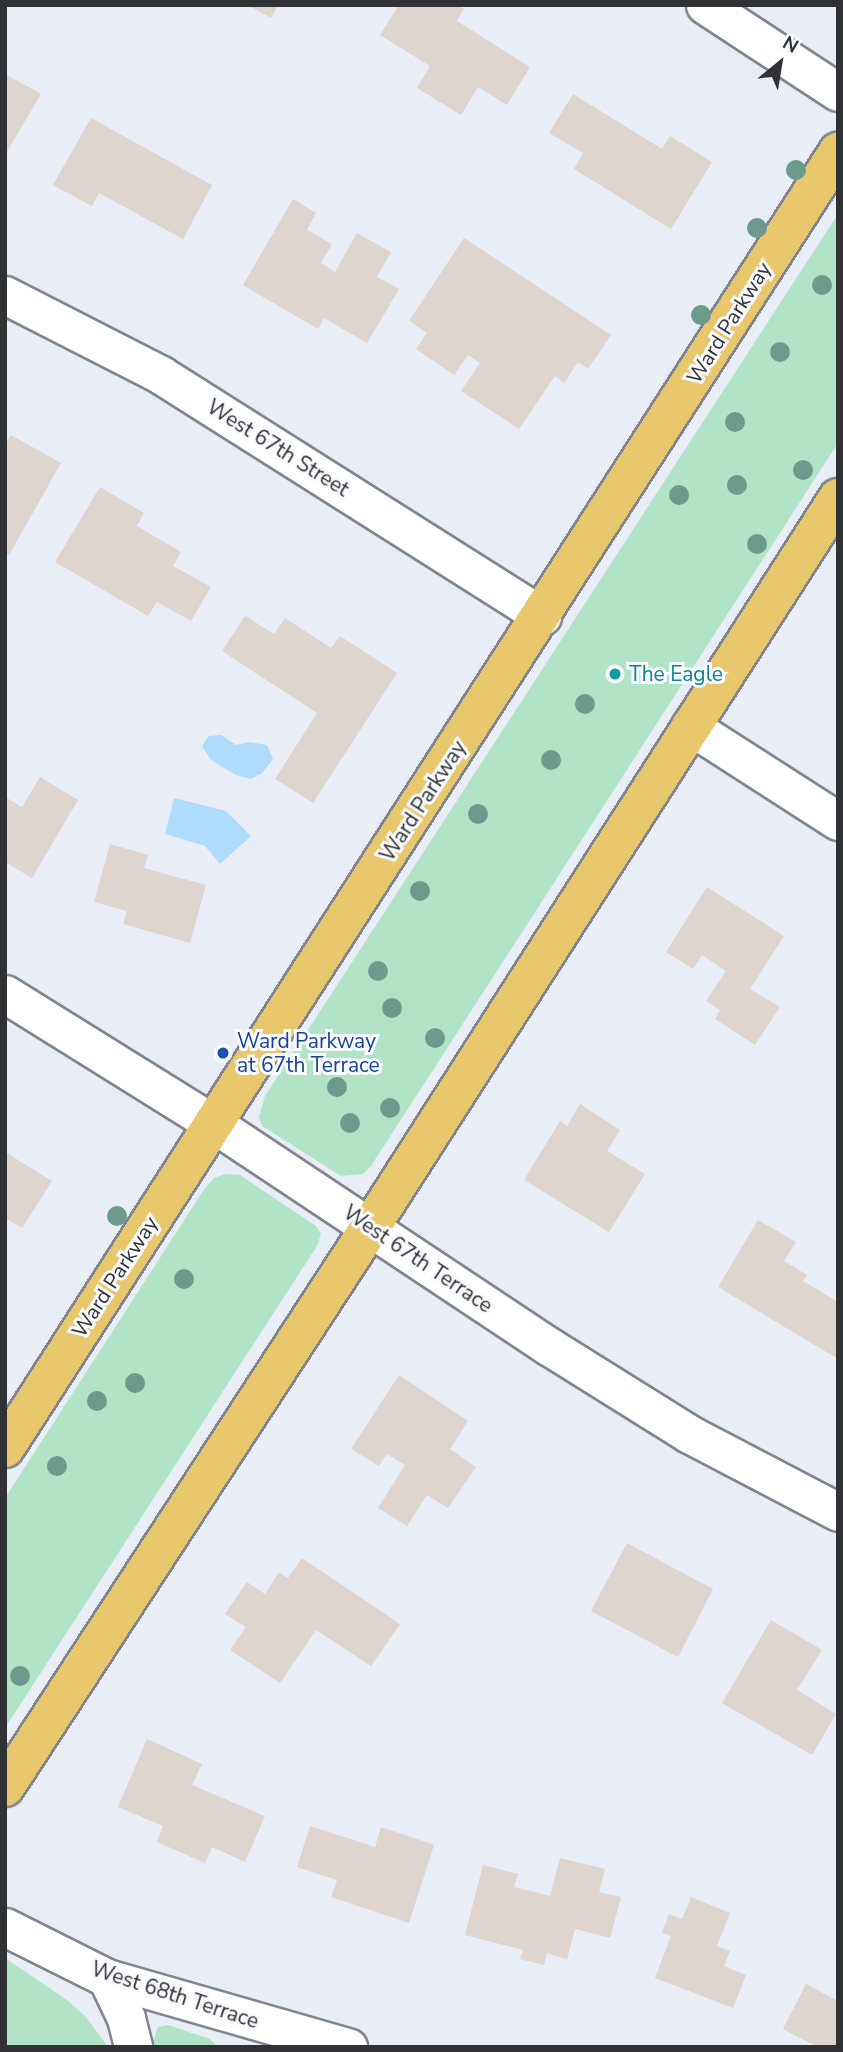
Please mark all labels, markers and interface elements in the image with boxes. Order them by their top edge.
north arrow [745,28,815,98]
text: N [778,30,803,60]
street label: Ward Parkway [682,257,776,389]
street label: West 67th Street [202,394,354,502]
place label: The Eagle [629,661,723,687]
marker: The Eagle [607,666,623,682]
street label: Ward Parkway [375,736,471,866]
place label: Ward Parkway at 67th Terrace [237,1028,380,1078]
marker: Ward Parkway at 67th Terrace [215,1045,231,1061]
street label: West 67th Terrace [339,1200,497,1318]
street label: Ward Parkway [67,1212,163,1342]
street label: West 68th Terrace [88,1956,262,2034]

